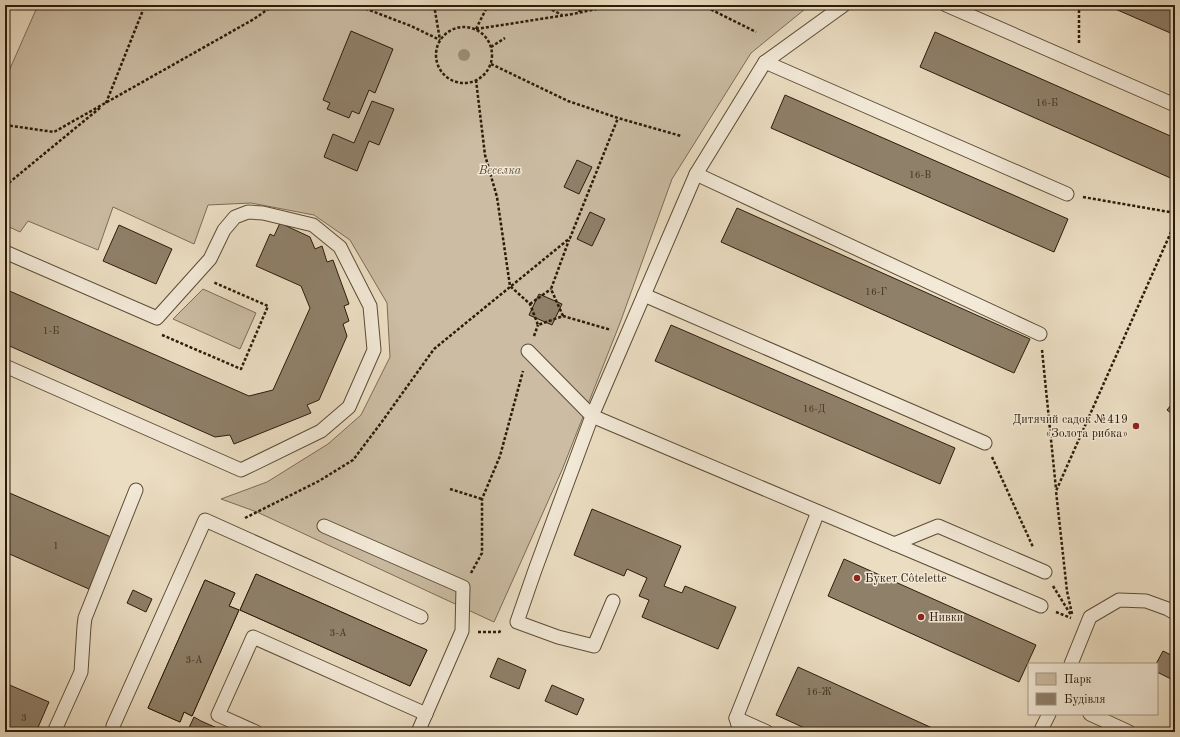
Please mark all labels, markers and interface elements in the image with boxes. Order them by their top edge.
house number: 16-Б [1036,98,1058,108]
park label: Веселка [478,165,522,177]
house number: 16-В [909,170,931,180]
house number: 16-Г [865,287,887,297]
house number: 1-Б [43,326,59,336]
house number: 16-Д [803,404,826,414]
place label: Дитячий садок №419 «Золота рибка» [1012,414,1128,440]
marker: Дитячий садок №419 «Золота рибка» [1131,421,1141,431]
house number: 1 [53,541,59,551]
marker: Букет Côtelette [852,573,862,583]
place label: Букет Côtelette [865,573,947,585]
marker: Нивки [916,612,926,622]
place label: Нивки [929,612,963,624]
house number: 3-А [329,628,347,638]
house number: 3-А [185,655,203,665]
legend [1028,663,1158,715]
text: Парк [1064,674,1092,686]
house number: 16-Ж [806,687,832,697]
text: Будівля [1064,693,1106,706]
house number: 3 [21,713,27,723]

